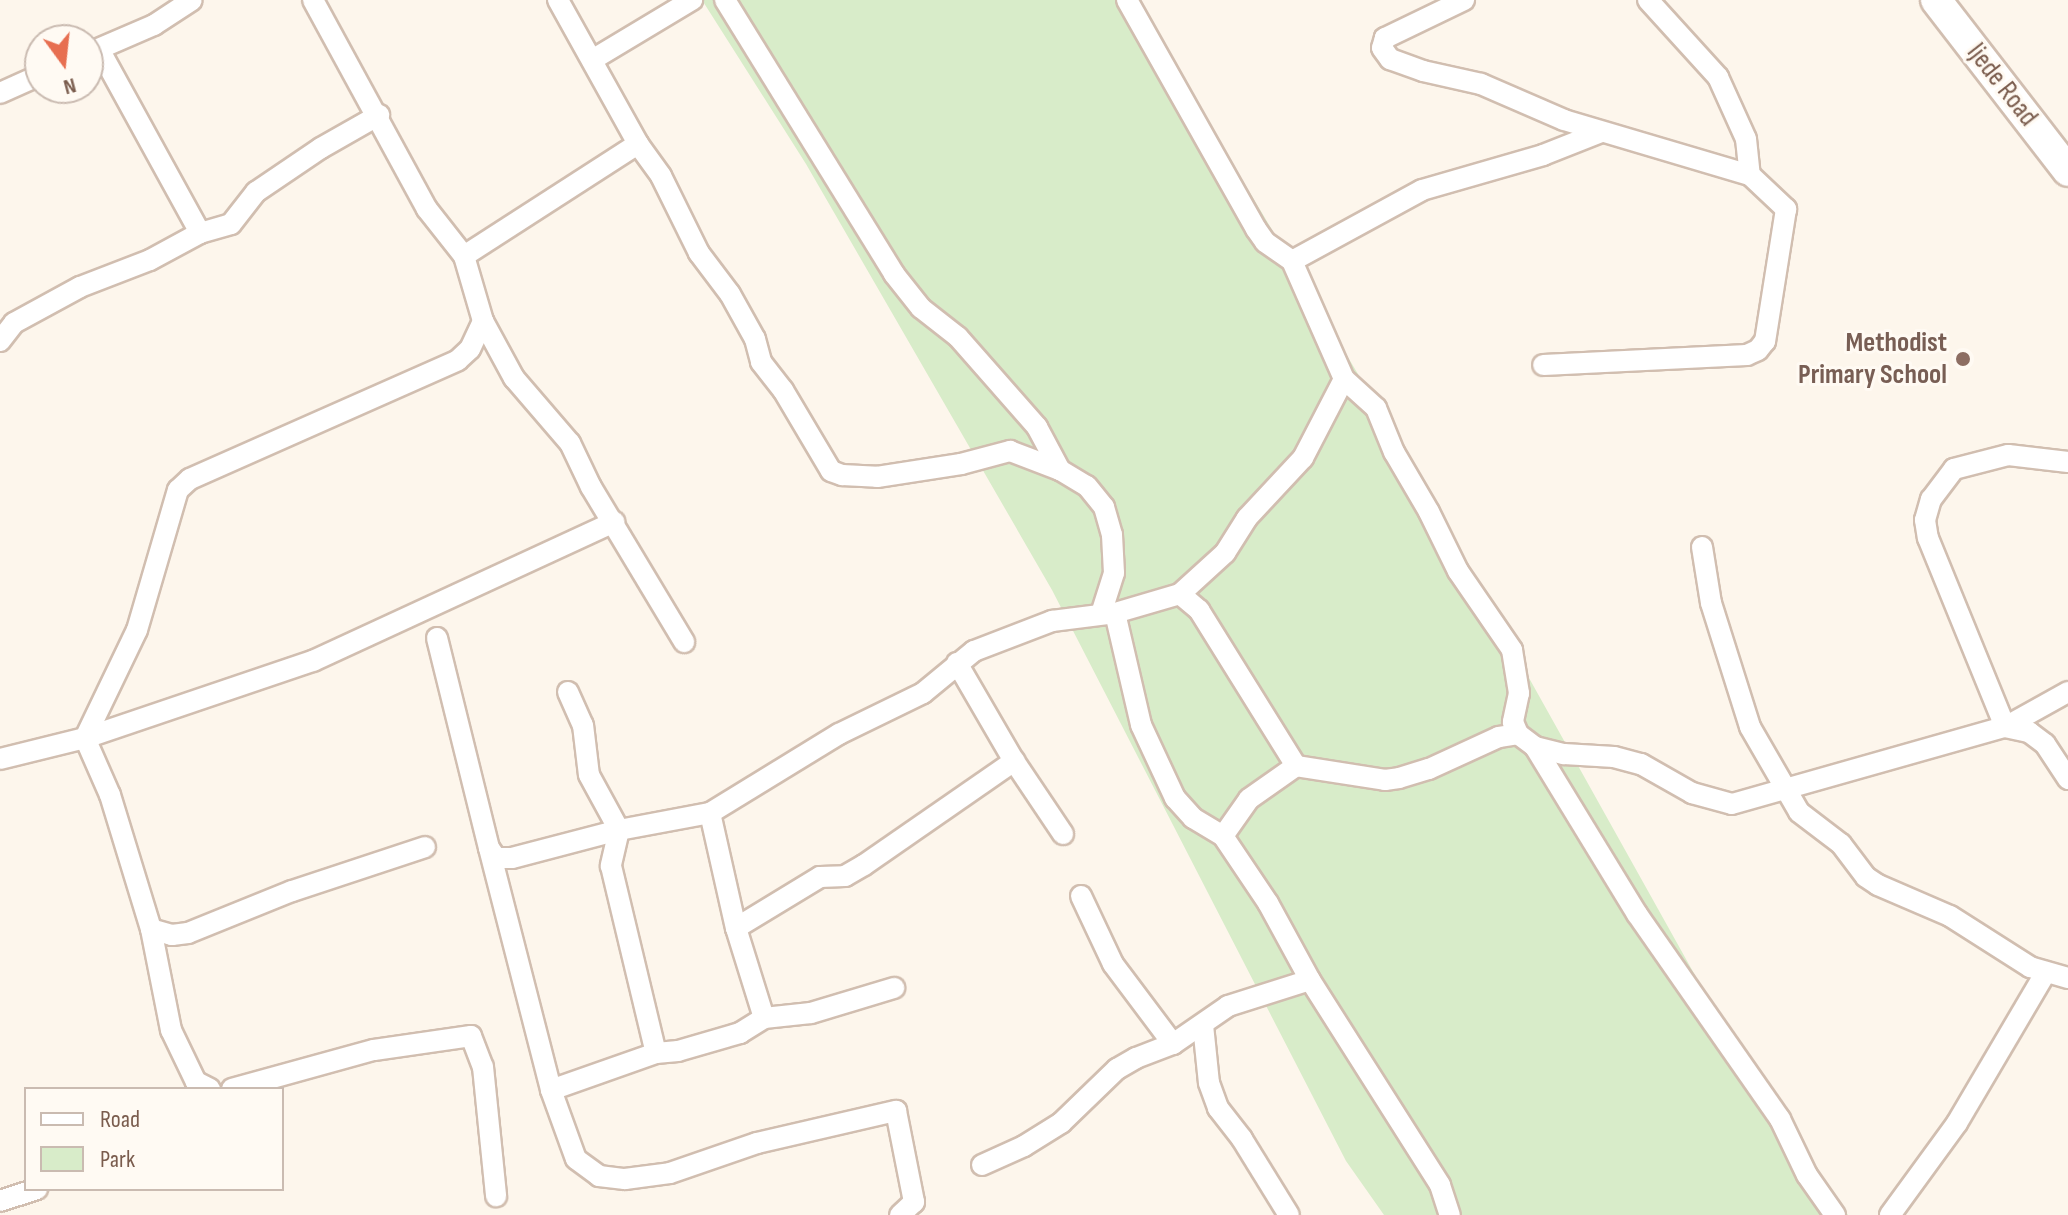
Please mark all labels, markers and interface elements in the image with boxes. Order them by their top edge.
north arrow [24,24,104,104]
street label: Ijede Road [1959,37,2045,133]
text: N [61,71,79,100]
place label: Methodist Primary School [1798,326,1947,392]
marker: Methodist Primary School [1954,350,1972,368]
legend [24,1087,284,1191]
text: Road [100,1105,140,1134]
text: Park [100,1145,135,1174]

